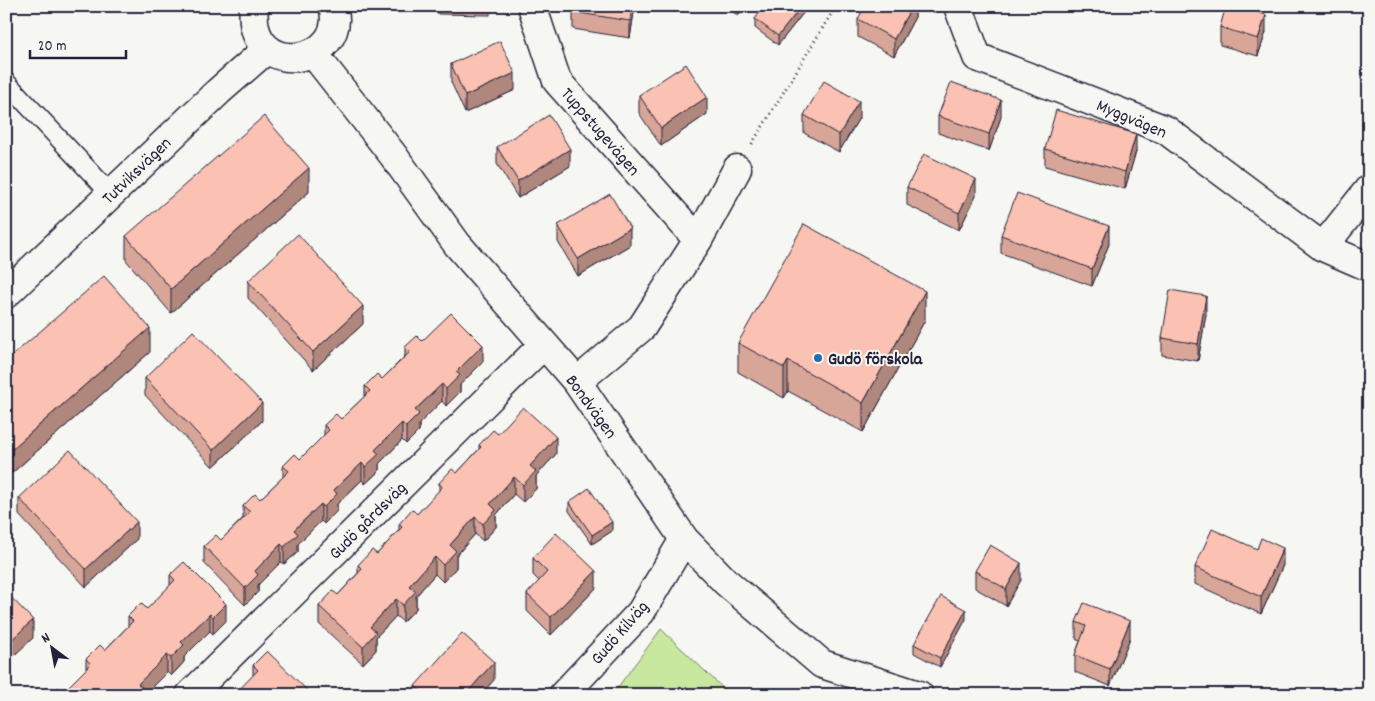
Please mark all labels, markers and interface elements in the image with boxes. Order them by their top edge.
scale bar [30,28,126,60]
text: 20 m [38,36,66,58]
street label: Tuppstugevägen [554,83,645,182]
street label: Myggvägen [1092,94,1170,146]
street label: Tutviksvägen [97,132,178,211]
place label: Gudö förskola [828,348,923,373]
marker: Gudö förskola [812,352,824,364]
street label: Bondvägen [558,370,622,445]
street label: Gudö gårdsväg [324,477,414,566]
street label: Gudö Kilväg [586,596,656,671]
north arrow [28,624,78,674]
text: N [38,628,54,649]

